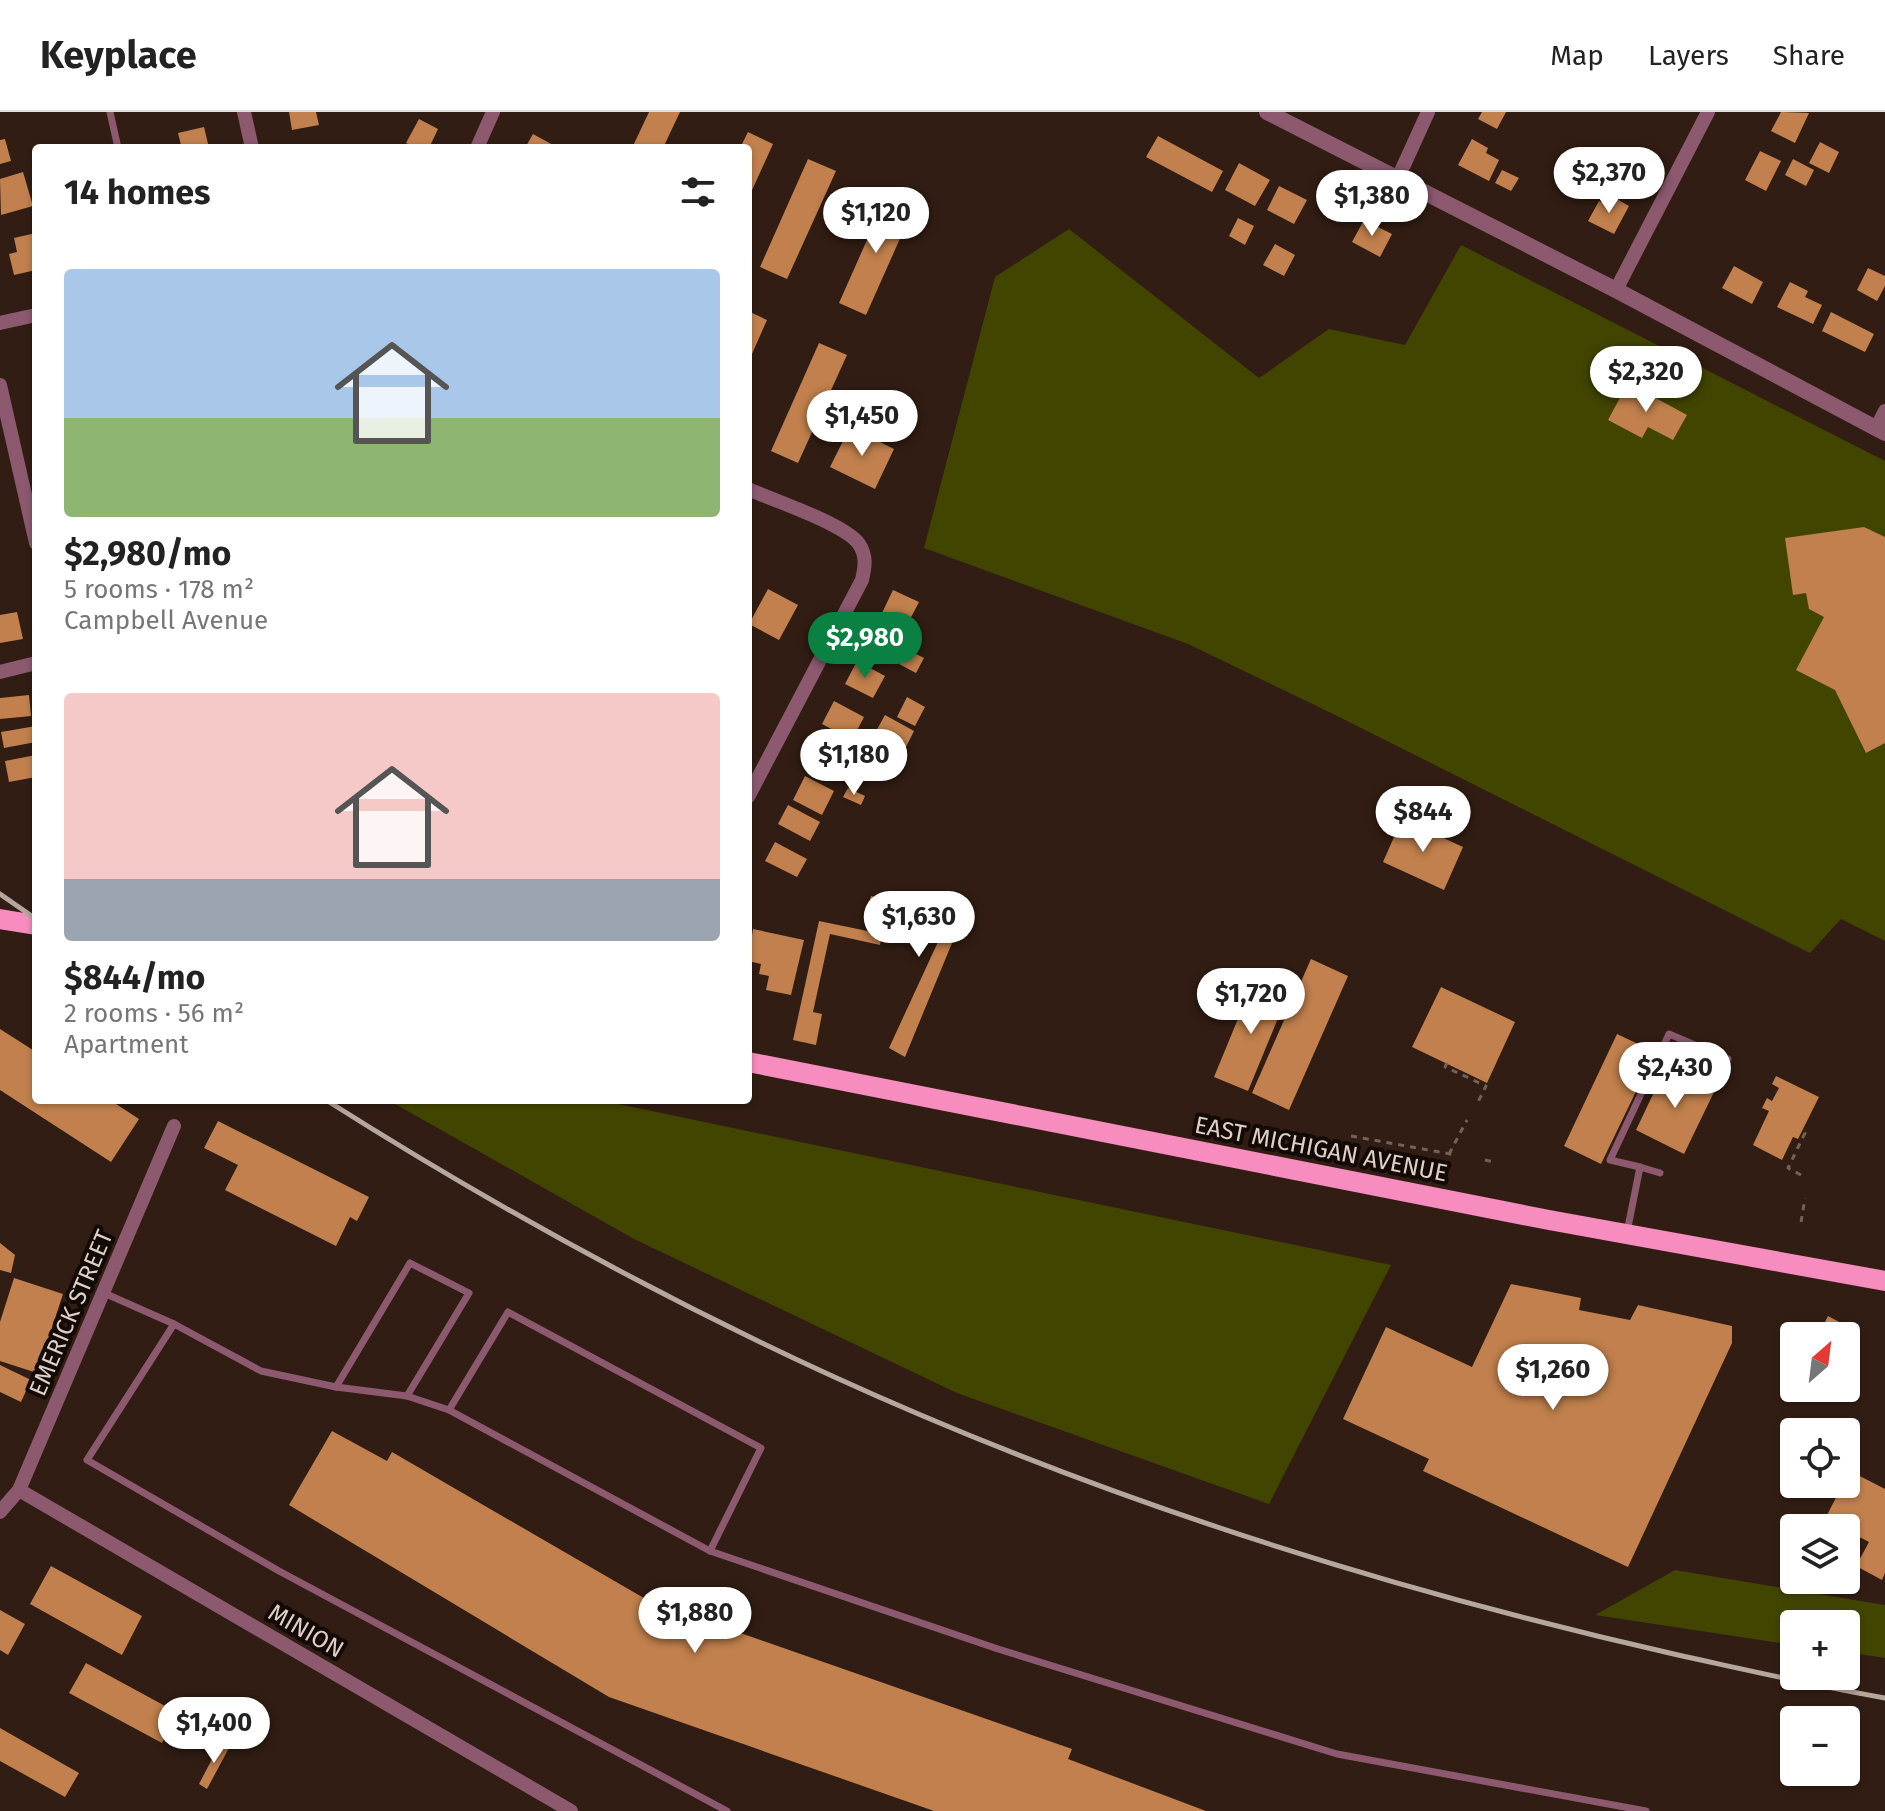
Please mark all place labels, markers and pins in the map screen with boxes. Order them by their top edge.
pin: $2,370 [1544,147,1674,215]
pin: $1,380 [1307,170,1437,238]
pin: $1,120 [811,187,941,255]
pin: $2,320 [1581,346,1711,414]
pin: $1,450 [797,390,927,458]
pin: $2,980 [800,612,930,680]
pin: $1,180 [789,729,919,797]
pin: $844 [1376,786,1470,854]
pin: $1,630 [854,891,984,959]
pin: $1,720 [1186,968,1316,1036]
pin: $2,430 [1610,1042,1740,1110]
pin: $1,260 [1488,1344,1618,1412]
pin: $1,880 [630,1587,760,1655]
pin: $1,400 [149,1697,279,1765]

